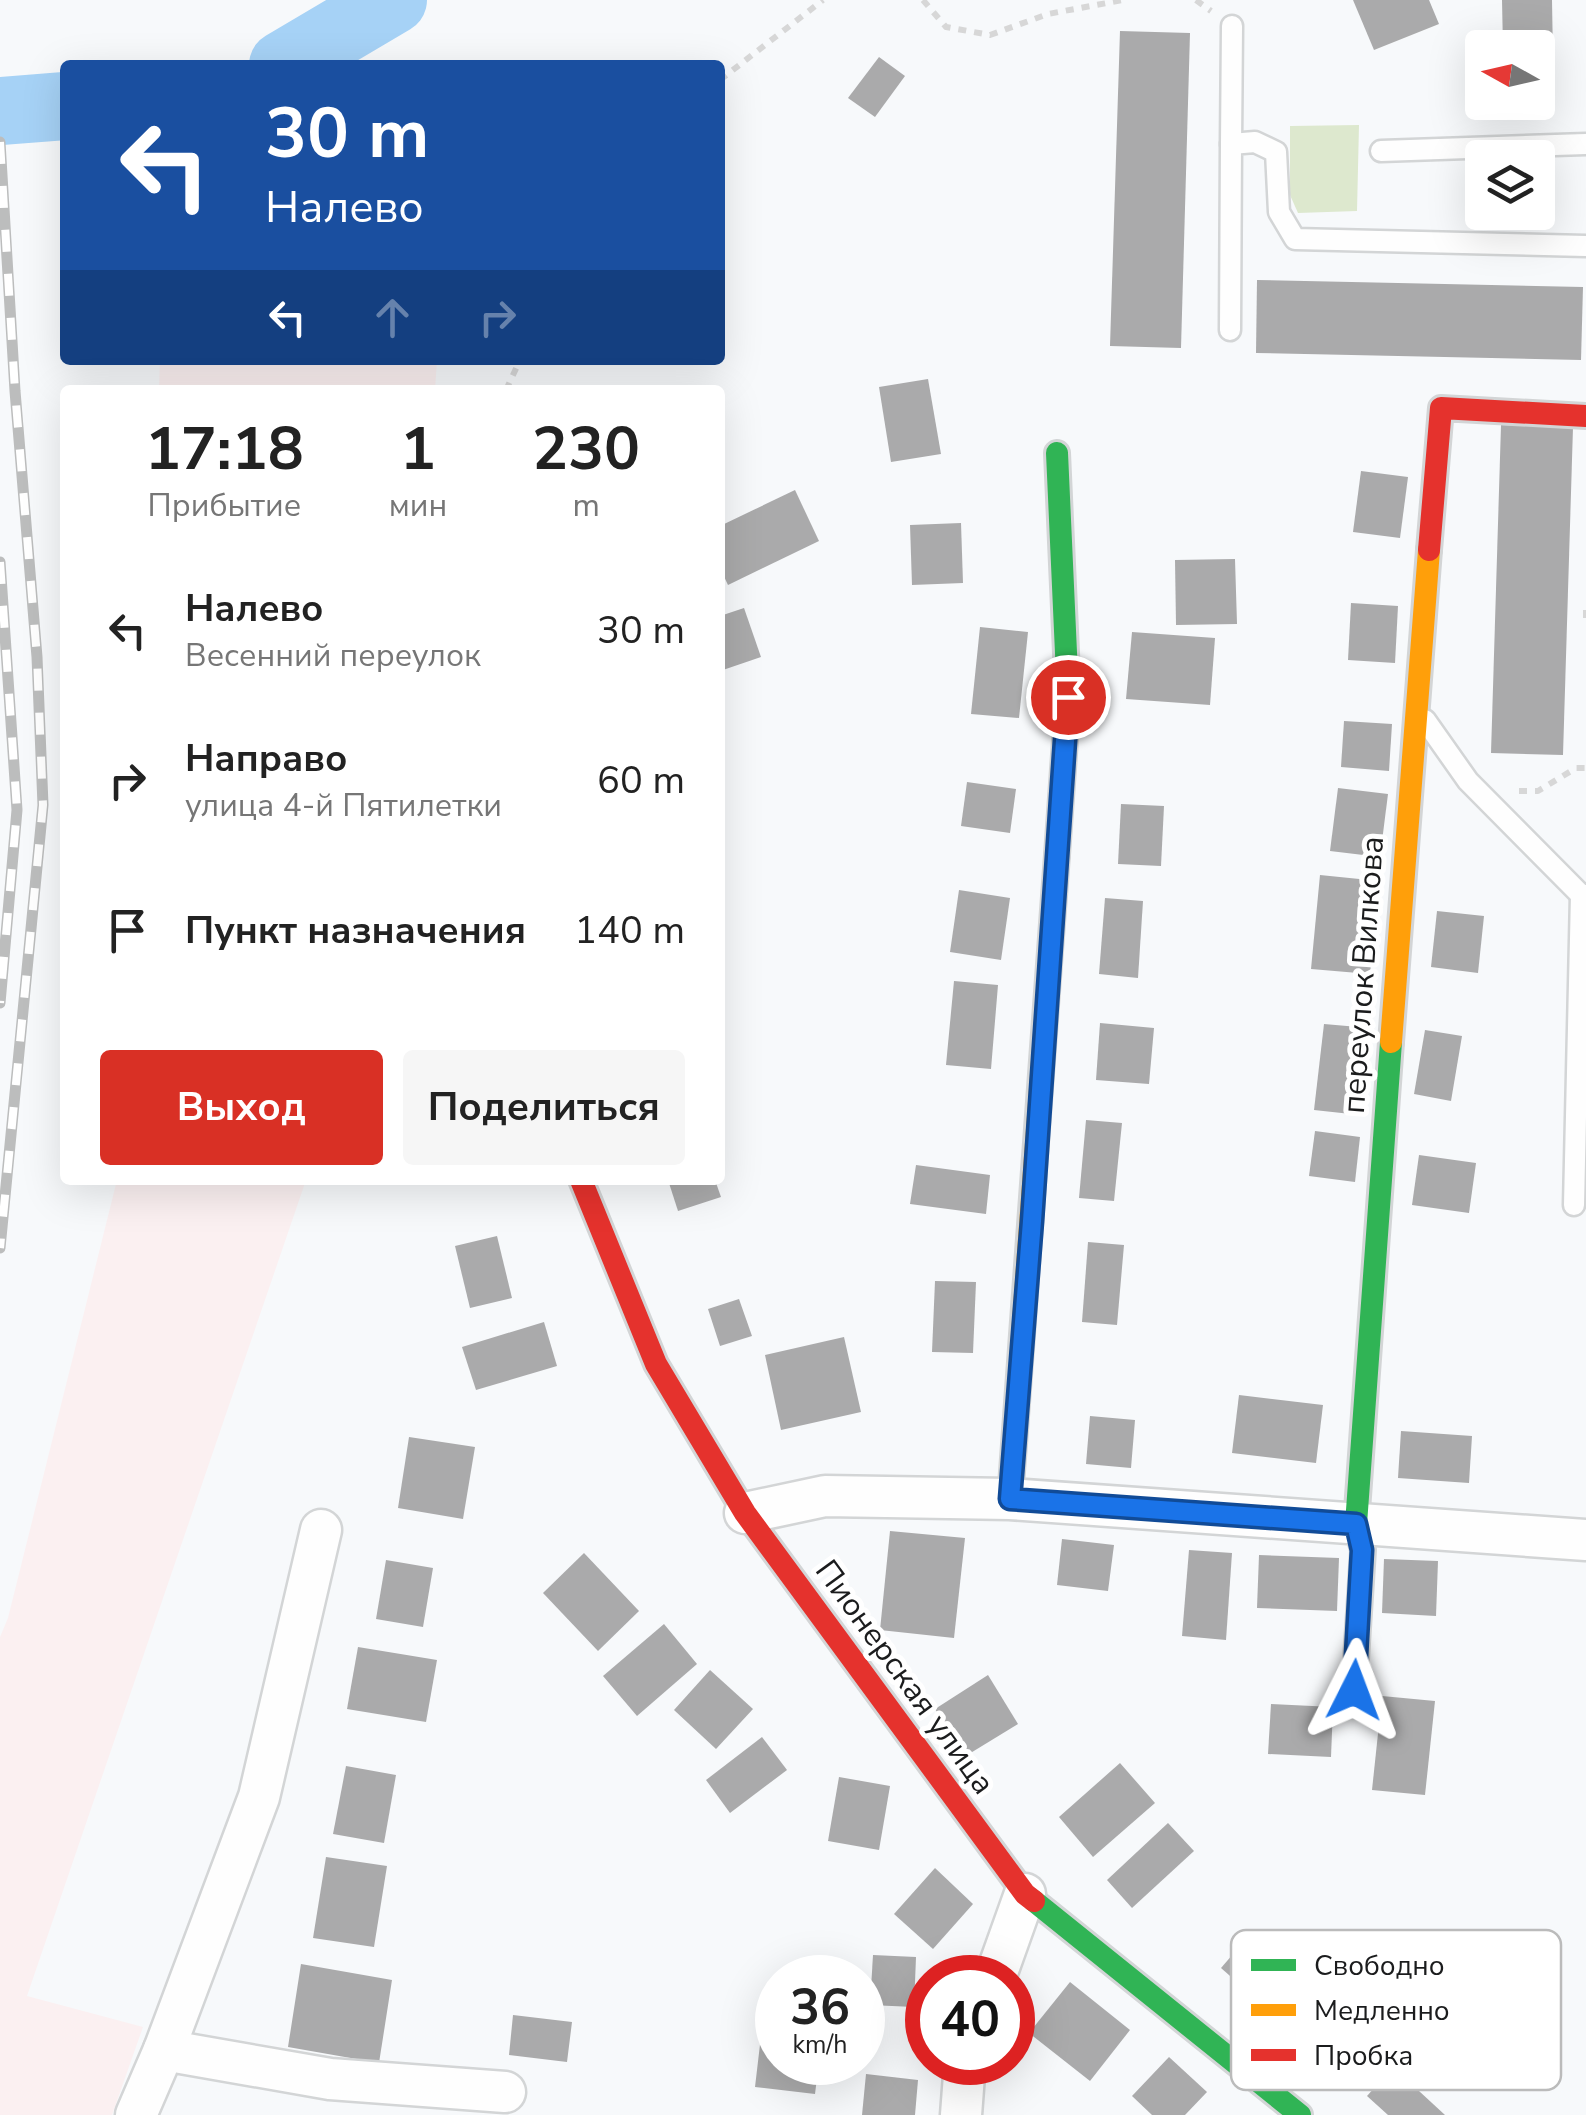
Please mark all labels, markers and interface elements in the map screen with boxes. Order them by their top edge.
north arrow [1465,30,1555,120]
map controls [1465,30,1555,230]
text: 30 m [265,86,429,182]
icon: left [100,100,230,230]
button: layers [1465,140,1555,230]
text: Налево [265,177,424,238]
icon: left [260,290,315,345]
icon: ahead [365,290,420,345]
icon: right [470,290,525,345]
text: 17:18 [145,408,304,490]
text: 1 [400,408,436,490]
text: 230 [532,408,640,490]
text: Прибытие [148,484,301,527]
text: мин [389,484,447,527]
text: m [572,484,600,527]
text: Налево [185,583,324,634]
icon: left [100,603,155,658]
text: 30 m [597,605,685,656]
text: Весенний переулок [185,634,481,677]
pin [1026,655,1111,740]
icon: arrive [1041,670,1096,725]
text: Направо [185,733,347,784]
icon: right [100,753,155,808]
text: 60 m [597,755,685,806]
text: улица 4-й Пятилетки [185,784,502,827]
street label: переулок Вилкова [1332,835,1394,1115]
icon: arrive [100,903,155,958]
text: Пункт назначения [185,905,526,956]
text: 140 m [574,905,685,956]
button: Выход [100,1050,383,1165]
button: Поделиться [403,1050,685,1165]
street label: Пионерская улица [805,1551,1005,1803]
position arrow [1302,1638,1406,1742]
legend [1231,1930,1561,2090]
text: Свободно [1314,1947,1445,1985]
speed limit sign: 40 [905,1955,1035,2085]
text: 36 [790,1973,850,2042]
text: Медленно [1314,1992,1450,2030]
text: km/h [792,2028,848,2062]
text: Пробка [1314,2037,1413,2075]

